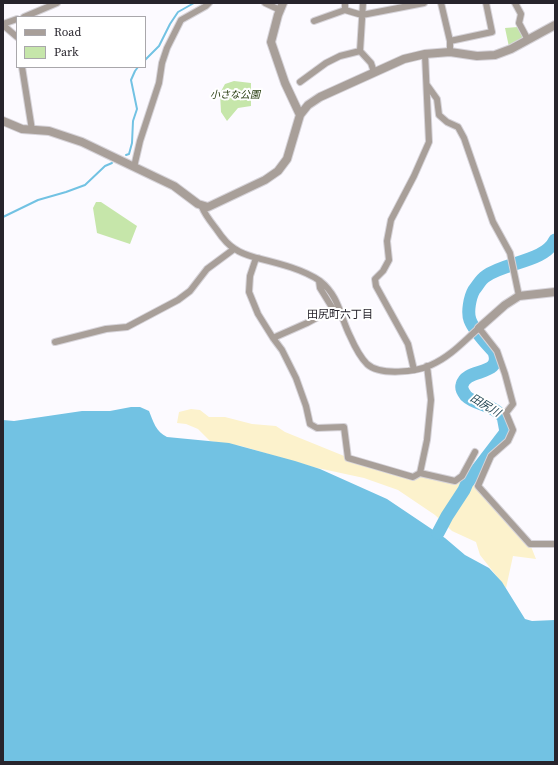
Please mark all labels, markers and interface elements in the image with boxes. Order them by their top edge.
legend [16,16,146,68]
text: Road [54,24,81,40]
text: Park [54,44,79,60]
park label: 小さな公園 [210,89,260,101]
district label: 田尻町六丁目 [307,308,373,322]
water label: 田尻川 [467,392,503,420]

